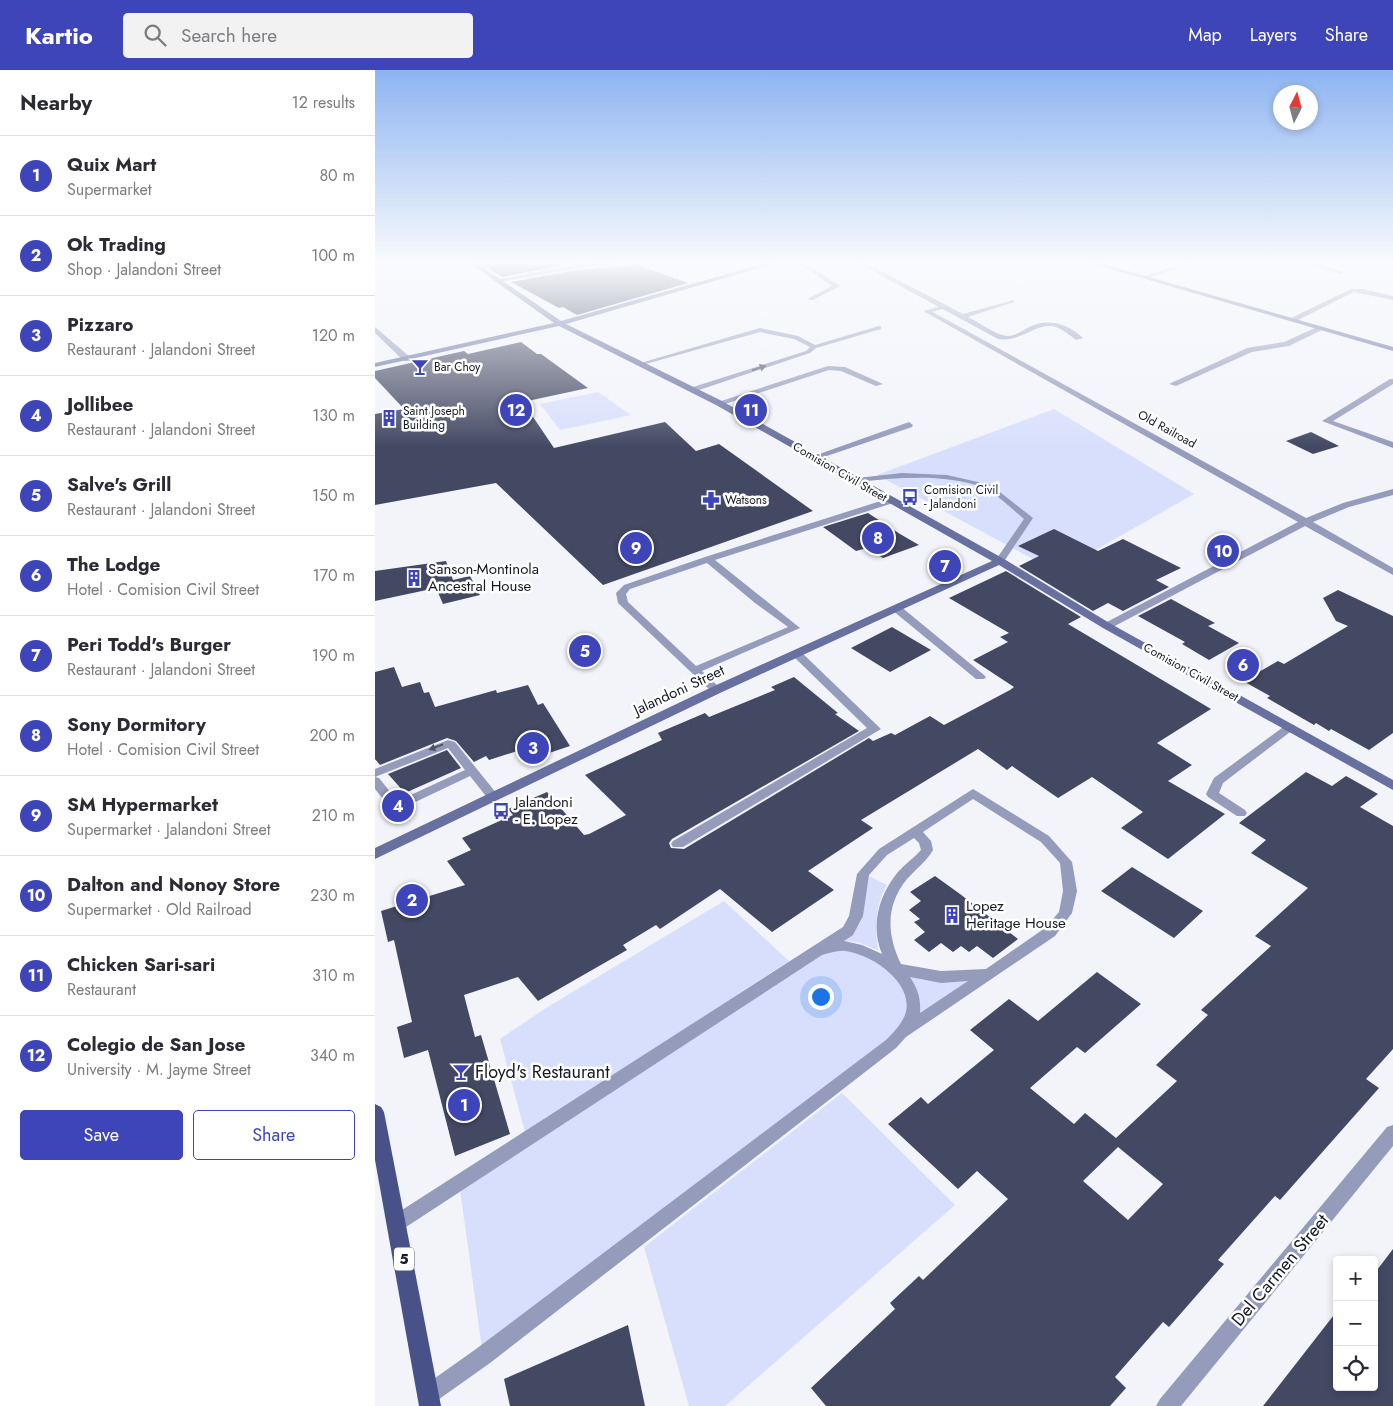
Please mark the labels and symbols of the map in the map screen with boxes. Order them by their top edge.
north arrow [1273,85,1318,130]
bar icon: Bar Choy [410,357,430,377]
place label: Bar Choy [434,358,481,376]
one-way arrow [751,364,766,371]
pin: 12 [500,391,532,429]
pin: 11 [735,391,767,429]
place label: Saint Joseph Building [403,402,465,434]
street label: Old Railroad [1135,406,1199,452]
building icon: Saint Joseph Building [379,408,399,428]
street label: Comision Civil Street [789,438,891,506]
place label: Comision Civil - Jalandoni [924,481,998,513]
bus stop icon: Comision Civil - Jalandoni [900,487,920,507]
pharmacy icon: Watsons [701,490,721,510]
place label: Watsons [725,491,767,509]
pin: 8 [862,519,894,557]
pin: 9 [620,529,652,567]
pin: 10 [1207,532,1239,570]
pin: 7 [929,547,961,585]
place label: Sanson-Montinola Ancestral House [428,558,539,597]
building icon: Sanson-Montinola Ancestral House [404,568,424,588]
pin: 5 [569,632,601,670]
street label: Comision Civil Street [1140,638,1242,706]
pin: 6 [1227,646,1259,684]
street label: Jalandoni Street [628,659,728,722]
pin: 3 [517,729,549,767]
one-way arrow [429,744,444,751]
pin: 4 [382,787,414,825]
place label: Jalandoni - E. Lopez [513,791,578,830]
bus stop icon: Jalandoni - E. Lopez [491,801,511,821]
pin: 2 [396,881,428,919]
place label: Lopez Heritage House [966,895,1066,934]
building icon: Lopez Heritage House [942,905,962,925]
your location [808,984,834,1010]
place label: Floyd's Restaurant [475,1059,610,1085]
bar icon: Floyd's Restaurant [451,1062,471,1082]
pin: 1 [448,1086,480,1124]
street label: Del Carmen Street [1225,1208,1335,1332]
road number: 5 [394,1248,414,1270]

